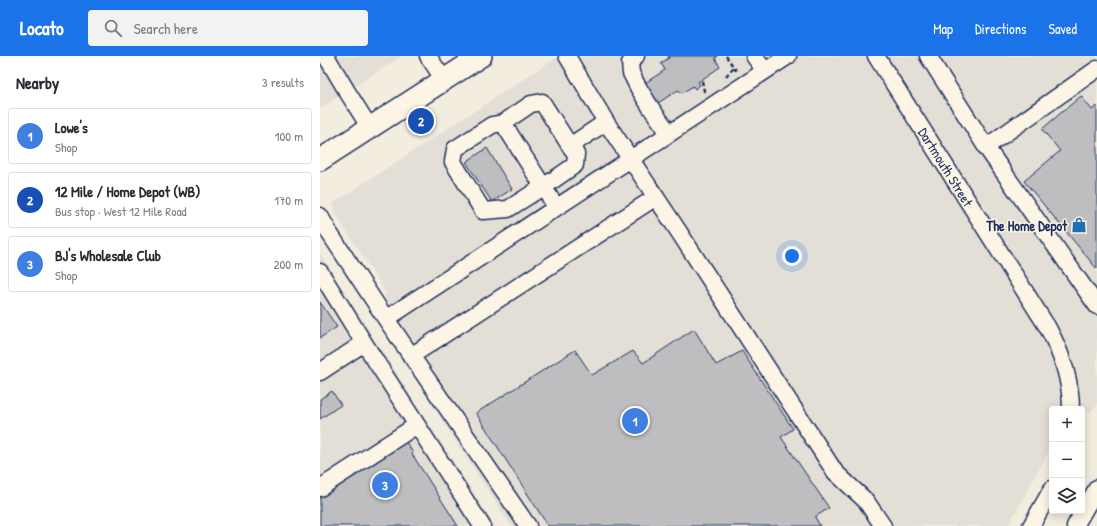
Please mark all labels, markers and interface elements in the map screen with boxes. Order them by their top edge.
search box [88,10,368,46]
text: Locato [20,15,64,41]
icon: search [102,17,124,39]
text: Search here [134,18,198,39]
text: Map [933,19,953,38]
text: Directions [975,19,1026,38]
text: Saved [1048,19,1077,38]
text: Nearby [16,71,59,94]
text: 3 results [262,73,304,91]
pin: 2 [408,106,434,136]
text: Lowe's [55,117,88,138]
street label: Dartmouth Street [914,124,978,210]
text: 1 [28,127,32,145]
text: 100 m [275,127,303,145]
text: Shop [55,138,77,156]
text: 12 Mile / Home Depot (WB) [55,181,201,202]
text: 2 [27,191,33,209]
text: 170 m [274,191,303,209]
text: Bus stop · West 12 Mile Road [55,202,187,220]
place label: The Home Depot [986,216,1068,237]
shop icon: The Home Depot [1070,216,1088,234]
text: BJ's Wholesale Club [55,245,161,266]
your location [782,246,802,266]
text: 3 [27,255,33,273]
text: 200 m [273,255,303,273]
text: Shop [55,266,77,284]
pin: 1 [622,406,648,436]
map controls [1049,406,1085,514]
button: + [1049,406,1085,442]
button: − [1049,442,1085,478]
pin: 3 [372,470,398,500]
button: layers [1049,478,1085,514]

